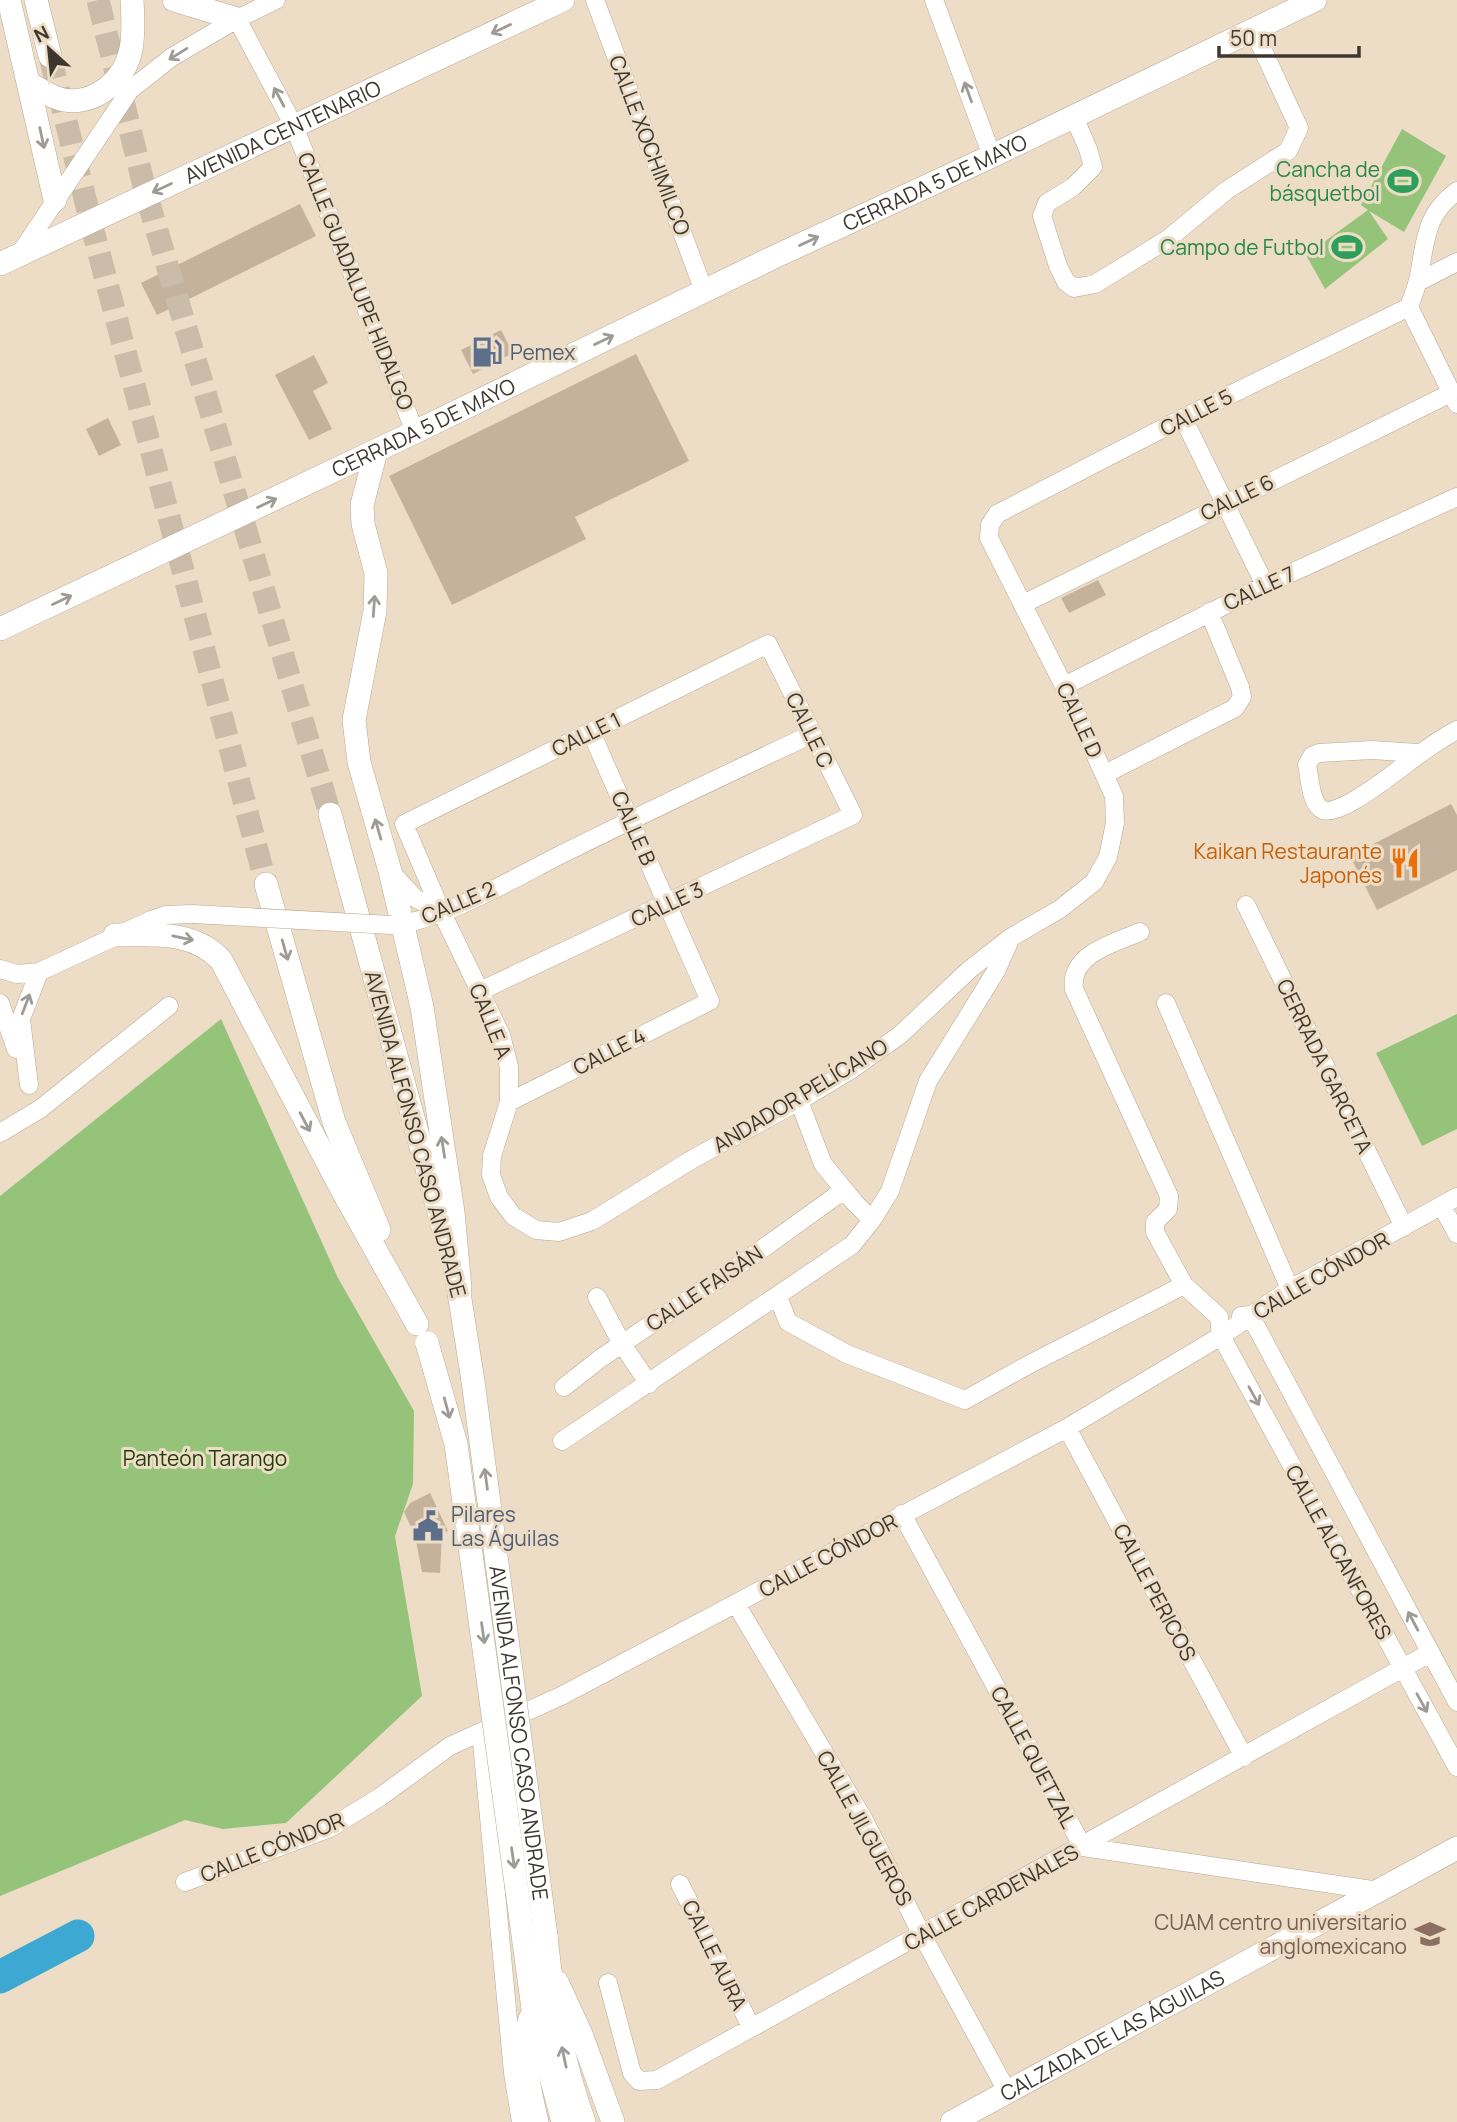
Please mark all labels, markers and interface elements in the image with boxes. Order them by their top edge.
north arrow [14,14,84,84]
scale bar [1219,14,1359,58]
text: N [29,19,53,49]
one-way arrow [491,23,512,36]
text: 50 m [1230,24,1277,52]
one-way arrow [169,46,188,61]
street label: CALLE XOCHIMILCO [603,51,697,239]
street label: AVENIDA CENTENARIO [180,73,385,190]
one-way arrow [961,82,973,104]
one-way arrow [272,87,285,108]
one-way arrow [35,126,49,149]
street label: CERRADA 5 DE MAYO [838,127,1032,237]
street label: CALLE GUADALUPE HIDALGO [291,148,421,414]
place label: Cancha de básquetbol [1270,155,1380,207]
sports icon: Cancha de básquetbol [1386,164,1420,198]
one-way arrow [152,182,173,195]
sports icon: Campo de Futbol [1330,230,1364,264]
one-way arrow [798,233,819,247]
place label: Campo de Futbol [1160,233,1324,261]
one-way arrow [593,332,614,346]
fuel station icon: Pemex [470,335,504,369]
place label: Pemex [510,338,575,366]
street label: CERRADA 5 DE MAYO [327,371,520,483]
street label: CALLE 5 [1155,382,1237,442]
street label: CALLE 6 [1196,467,1278,527]
one-way arrow [256,495,277,509]
street label: CALLE 7 [1219,559,1299,617]
one-way arrow [51,593,72,606]
one-way arrow [368,595,381,618]
street label: CALLE D [1050,678,1110,762]
street label: CALLE C [780,688,840,772]
street label: CALLE 1 [547,705,625,763]
street label: CALLE B [605,786,663,870]
one-way arrow [371,818,384,840]
place label: Kaikan Restaurante Japonés [1194,837,1382,889]
restaurant icon: Kaikan Restaurante Japonés [1388,846,1422,880]
street label: CALLE 2 [417,874,499,930]
street label: CALLE 3 [626,875,708,933]
one-way arrow [171,932,194,946]
one-way arrow [279,938,292,961]
street label: AVENIDA ALFONSO CASO ANDRADE [359,967,473,1301]
street label: CERRADA GARCETA [1271,974,1379,1158]
street label: CALLE A [463,979,519,1063]
one-way arrow [21,993,34,1015]
street label: CALLE 4 [568,1021,650,1081]
street label: ANDADOR PELÍCANO [707,1032,893,1158]
one-way arrow [299,1111,313,1132]
one-way arrow [437,1136,450,1159]
street label: CALLE CÓNDOR [1248,1225,1394,1325]
street label: CALLE FAISÁN [640,1239,768,1337]
one-way arrow [1248,1385,1261,1406]
one-way arrow [441,1396,454,1419]
park label: Panteón Tarango [123,1444,287,1472]
street label: CALLE ALCANFORES [1279,1460,1399,1644]
one-way arrow [479,1468,492,1491]
place label: Pilares Las Águilas [451,1500,559,1552]
street label: CALLE CÓNDOR [754,1507,902,1603]
public building icon: Pilares Las Águilas [411,1509,445,1543]
street label: CALLE PERICOS [1107,1519,1203,1665]
street label: AVENIDA ALFONSO CASO ANDRADE [483,1564,555,1902]
one-way arrow [1406,1611,1419,1632]
one-way arrow [477,1621,490,1643]
street label: CALLE QUETZAL [985,1681,1083,1833]
one-way arrow [1416,1692,1429,1713]
street label: CALLE JILGUEROS [811,1745,919,1911]
street label: CALLE CÓNDOR [196,1805,348,1889]
street label: CALLE CARDENALES [899,1837,1083,1957]
one-way arrow [507,1846,520,1869]
street label: CALLE AURA [676,1895,754,2015]
place label: CUAM centro universitario anglomexicano [1154,1908,1407,1960]
school or university icon: CUAM centro universitario anglomexicano [1413,1917,1447,1951]
street label: CALZADA DE LAS ÁGUILAS [995,1963,1229,2107]
one-way arrow [557,2046,570,2069]

